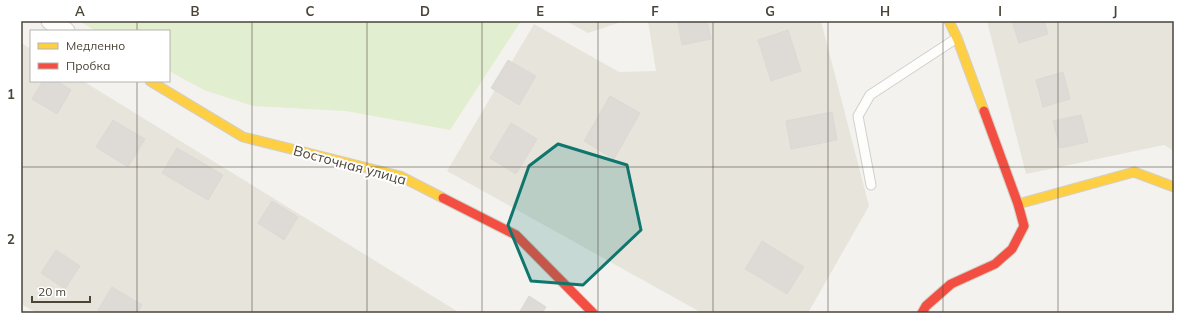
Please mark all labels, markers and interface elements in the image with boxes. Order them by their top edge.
text: A [75,3,85,19]
text: B [191,3,200,19]
text: C [306,3,315,19]
text: D [420,3,430,19]
text: E [536,3,544,19]
text: F [651,3,659,19]
text: G [765,3,775,19]
text: H [880,3,890,19]
text: I [998,3,1002,19]
text: J [1113,3,1117,19]
legend [30,30,170,82]
text: Медленно [66,38,125,53]
text: Пробка [66,58,110,73]
text: 1 [7,86,15,102]
street label: Восточная улица [292,141,408,189]
text: 2 [7,231,15,247]
scale bar [32,278,90,304]
text: 20 m [38,284,66,299]

